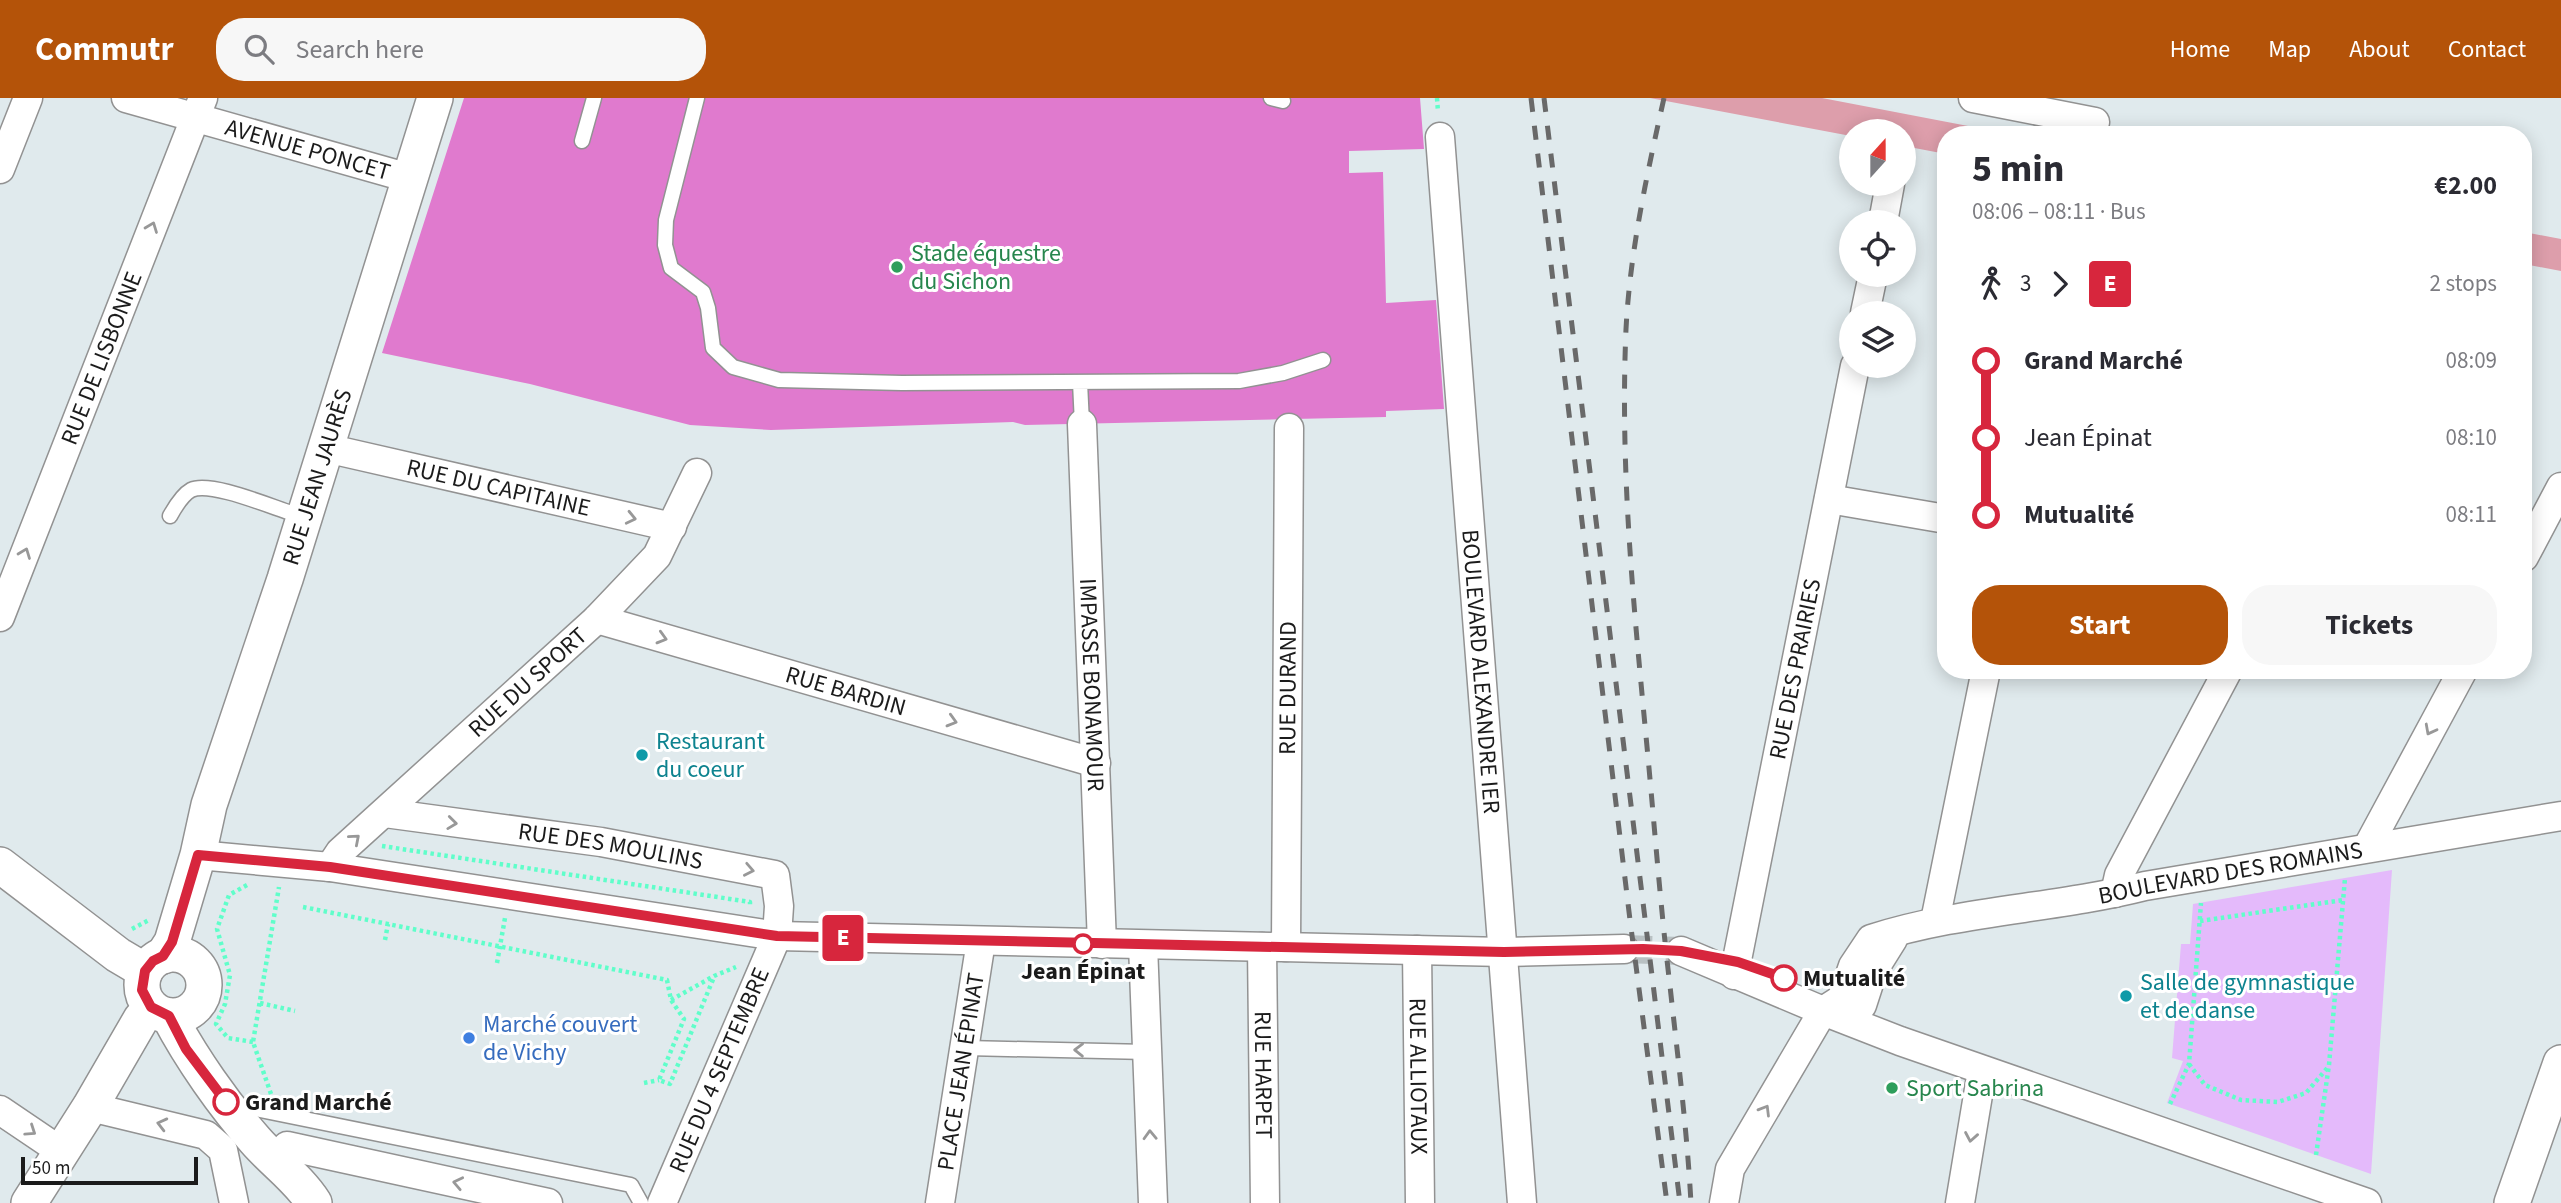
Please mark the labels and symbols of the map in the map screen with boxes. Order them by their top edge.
street label: AVENUE PONCET [221,110,395,190]
north arrow [1839,119,1916,196]
one-way arrow [144,222,158,234]
place label: Stade équestre du Sichon [911,236,1061,299]
marker: Stade équestre du Sichon [889,259,905,275]
street label: RUE DE LISBONNE [52,266,151,450]
street label: RUE JEAN JAURÈS [273,385,361,570]
street label: RUE DU CAPITAINE [403,450,594,526]
one-way arrow [625,510,637,524]
street label: BOULEVARD ALEXANDRE IER [1452,528,1509,815]
one-way arrow [16,548,30,560]
street label: RUE DES PRAIRIES [1760,576,1830,763]
street label: IMPASSE BONAMOUR [1070,578,1113,792]
street label: RUE DU SPORT [460,619,595,746]
street label: RUE DURAND [1270,621,1306,755]
one-way arrow [656,629,668,644]
street label: RUE BARDIN [781,657,910,725]
one-way arrow [945,713,957,728]
one-way arrow [2425,723,2439,736]
place label: Restaurant du coeur [656,724,765,787]
marker: Restaurant du coeur [634,747,650,763]
street label: RUE DES MOULINS [516,814,706,879]
one-way arrow [446,815,458,830]
street label: BOULEVARD DES ROMAINS [2095,833,2365,914]
one-way arrow [347,835,360,847]
one-way arrow [743,861,755,876]
line badge: E [820,915,866,961]
marker: Jean Épinat [1073,934,1093,954]
place label: Jean Épinat [1021,954,1145,989]
place label: Mutualité [1803,961,1905,996]
street label: RUE DU 4 SEPTEMBRE [660,962,779,1178]
marker: Mutualité [1771,965,1797,991]
place label: Salle de gymnastique et de danse [2140,965,2355,1028]
street label: PLACE JEAN ÉPINAT [928,970,994,1173]
marker: Salle de gymnastique et de danse [2118,988,2134,1004]
street label: RUE ALLIOTAUX [1400,997,1436,1155]
place label: Marché couvert de Vichy [483,1007,637,1070]
street label: RUE HARPET [1245,1011,1281,1139]
marker: Marché couvert de Vichy [461,1030,477,1046]
one-way arrow [1073,1043,1084,1058]
place label: Sport Sabrina [1906,1071,2044,1106]
marker: Sport Sabrina [1884,1080,1900,1096]
place label: Grand Marché [245,1085,392,1120]
marker: Grand Marché [213,1089,239,1115]
one-way arrow [1757,1105,1770,1118]
one-way arrow [156,1118,168,1132]
one-way arrow [23,1123,36,1135]
one-way arrow [1143,1129,1158,1140]
one-way arrow [1964,1131,1979,1143]
scale bar [21,1154,198,1186]
one-way arrow [452,1177,464,1192]

